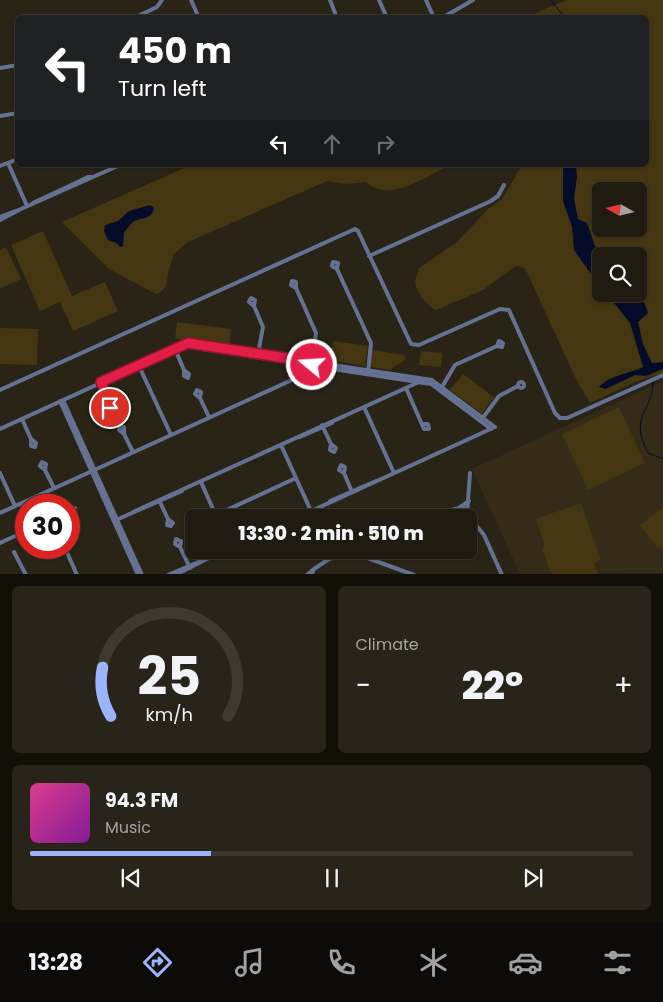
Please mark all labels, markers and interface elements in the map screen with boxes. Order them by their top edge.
text: 450 m [118,26,232,75]
icon: left [35,35,100,100]
text: Turn left [118,73,206,104]
icon: left [265,130,293,158]
icon: ahead [318,130,346,158]
icon: right [371,130,399,158]
north arrow [592,182,648,238]
map controls [592,182,647,302]
button: search [592,247,647,302]
position arrow [285,338,337,390]
pin [89,387,131,429]
icon: arrive [96,394,124,422]
speed limit sign: 30 [15,494,80,559]
text: 13:30 · 2 min · 510 m [238,520,424,547]
text: Climate [356,633,419,656]
text: 25 [137,640,201,713]
text: 22° [462,659,523,712]
text: − [356,666,371,705]
text: + [614,666,633,705]
text: km/h [145,702,193,727]
text: 94.3 FM [105,787,178,814]
text: Music [105,816,151,839]
icon: previous [117,864,145,892]
icon: pause [318,864,346,892]
icon: next [519,864,547,892]
icon: directions [140,945,175,980]
icon: music [232,945,267,980]
icon: phone [324,945,359,980]
icon: climate [416,945,451,980]
icon: car [508,945,543,980]
icon: filters [600,945,635,980]
text: 13:28 [28,947,83,978]

